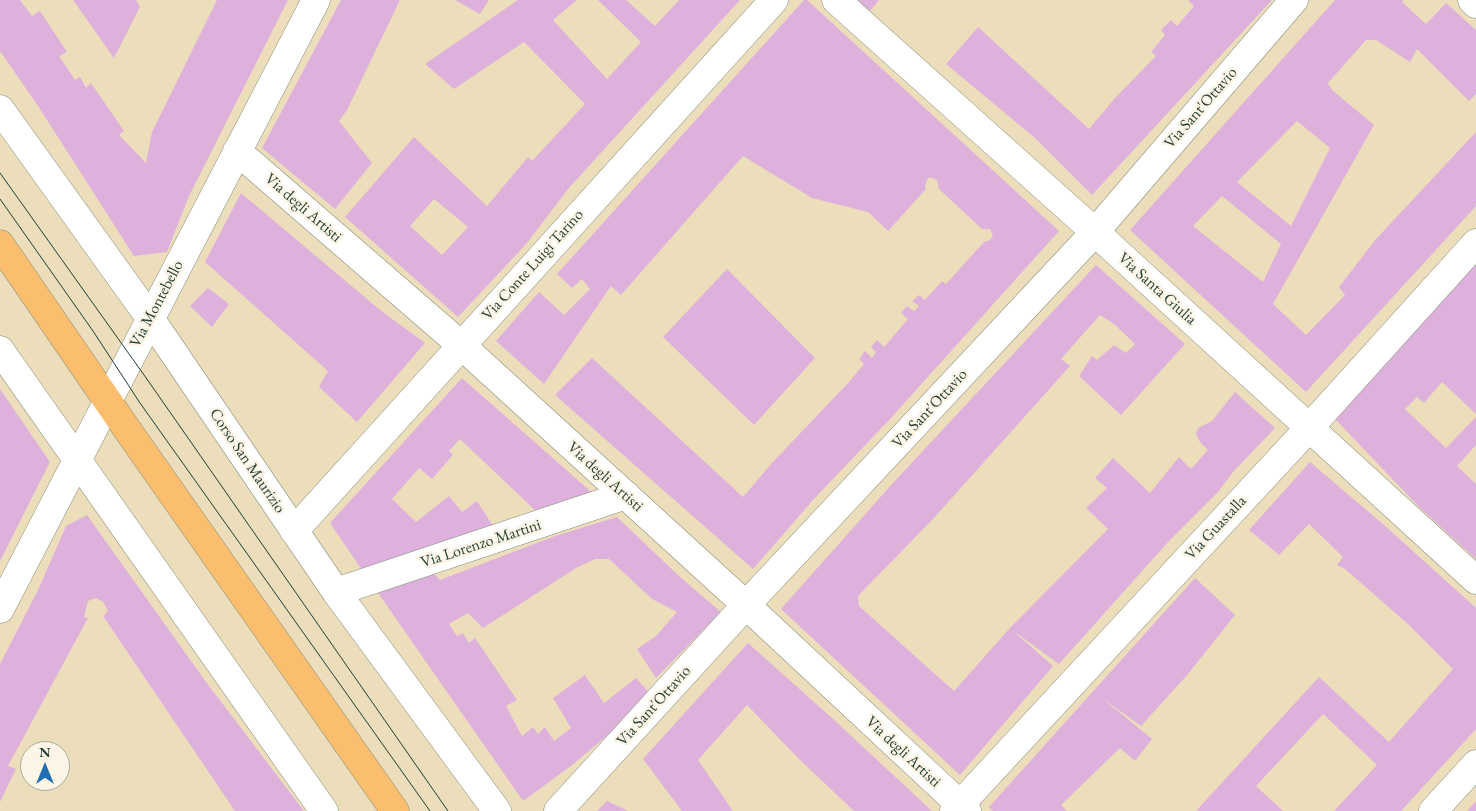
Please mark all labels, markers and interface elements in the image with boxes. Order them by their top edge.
street label: Via Sant'Ottavio [1160,63,1242,153]
street label: Via degli Artisti [261,169,345,247]
street label: Via Conte Luigi Tarino [478,205,588,325]
street label: Via Santa Giulia [1114,249,1200,329]
street label: Via Montebello [126,257,188,351]
street label: Via Sant'Ottavio [888,365,972,453]
street label: Corso San Maurizio [205,405,289,517]
street label: Via degli Artisti [563,438,647,516]
street label: Via Guastalla [1181,492,1251,564]
street label: Via Lorenzo Martini [418,515,544,573]
street label: Via Sant'Ottavio [613,662,695,750]
street label: Via degli Artisti [861,712,945,792]
north arrow [20,741,70,791]
text: N [39,743,51,761]

